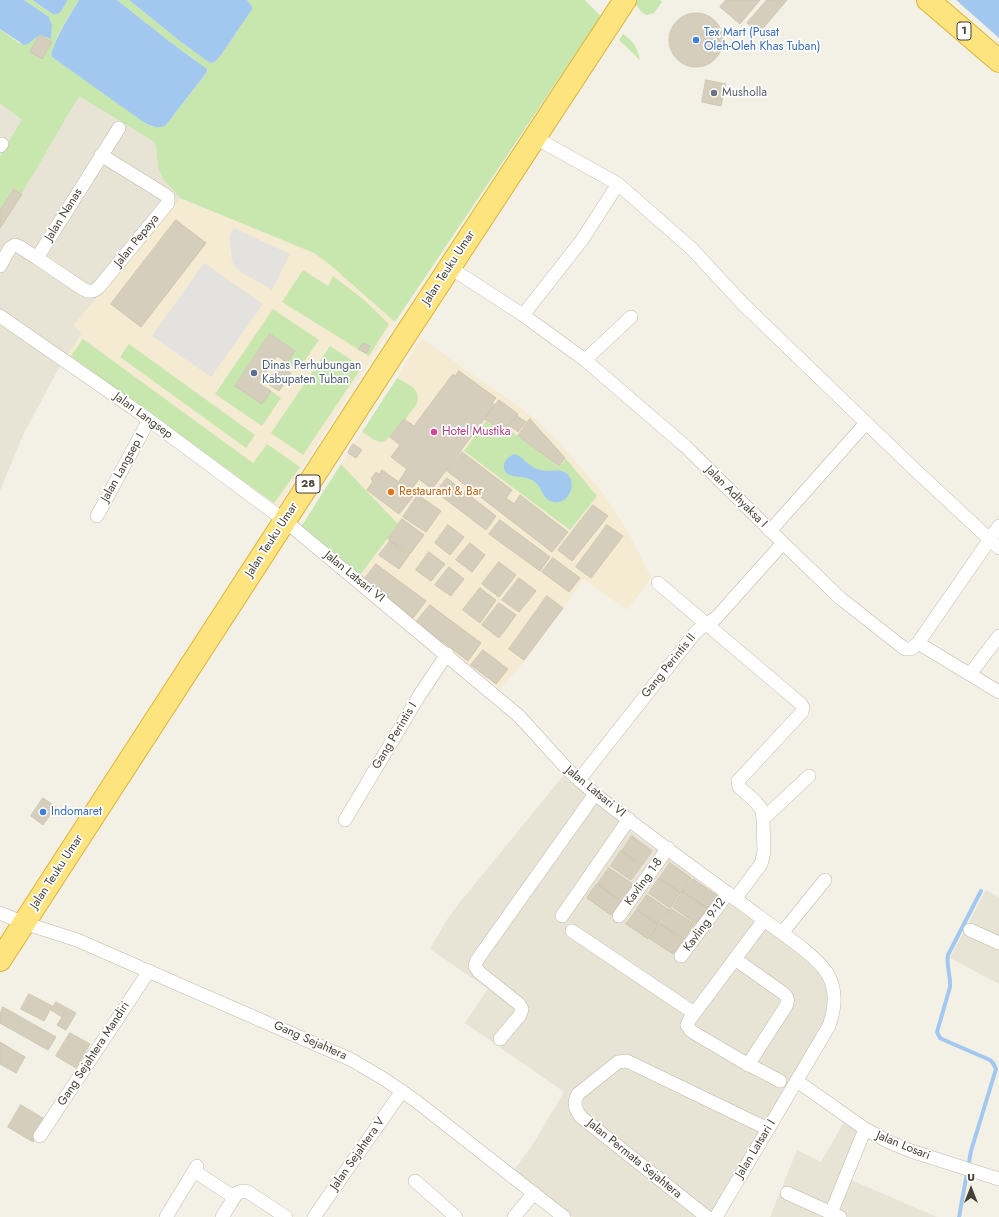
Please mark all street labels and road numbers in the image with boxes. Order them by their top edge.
road number: 1 [957,22,971,40]
street label: Jalan Nanas [42,186,86,244]
street label: Jalan Pepaya [112,212,162,270]
street label: Jalan Teuku Umar [420,228,478,308]
street label: Jalan Langsep [111,390,175,442]
street label: Jalan Langsep I [98,431,148,505]
street label: Jalan Adhyaksa I [702,463,770,531]
road number: 28 [296,475,320,493]
street label: Jalan Teuku Umar [243,500,301,580]
street label: Jalan Latsari VI [321,548,387,606]
street label: Gang Perintis II [639,631,699,701]
street label: Gang Perintis I [369,700,421,772]
street label: Jalan Latsari VI [562,763,628,821]
street label: Jalan Teuku Umar [28,832,86,912]
street label: Kavling 1-8 [622,856,666,908]
street label: Kavling 9-12 [681,896,729,954]
street label: Gang Sejahtera Mandiri [55,999,133,1109]
street label: Gang Sejahtera [271,1018,349,1064]
street label: Jalan Sejahtera V [328,1115,388,1193]
street label: Jalan Permata Sejahtera [584,1116,684,1202]
street label: Jalan Latsari I [733,1117,779,1181]
street label: Jalan Losari [874,1129,932,1163]

